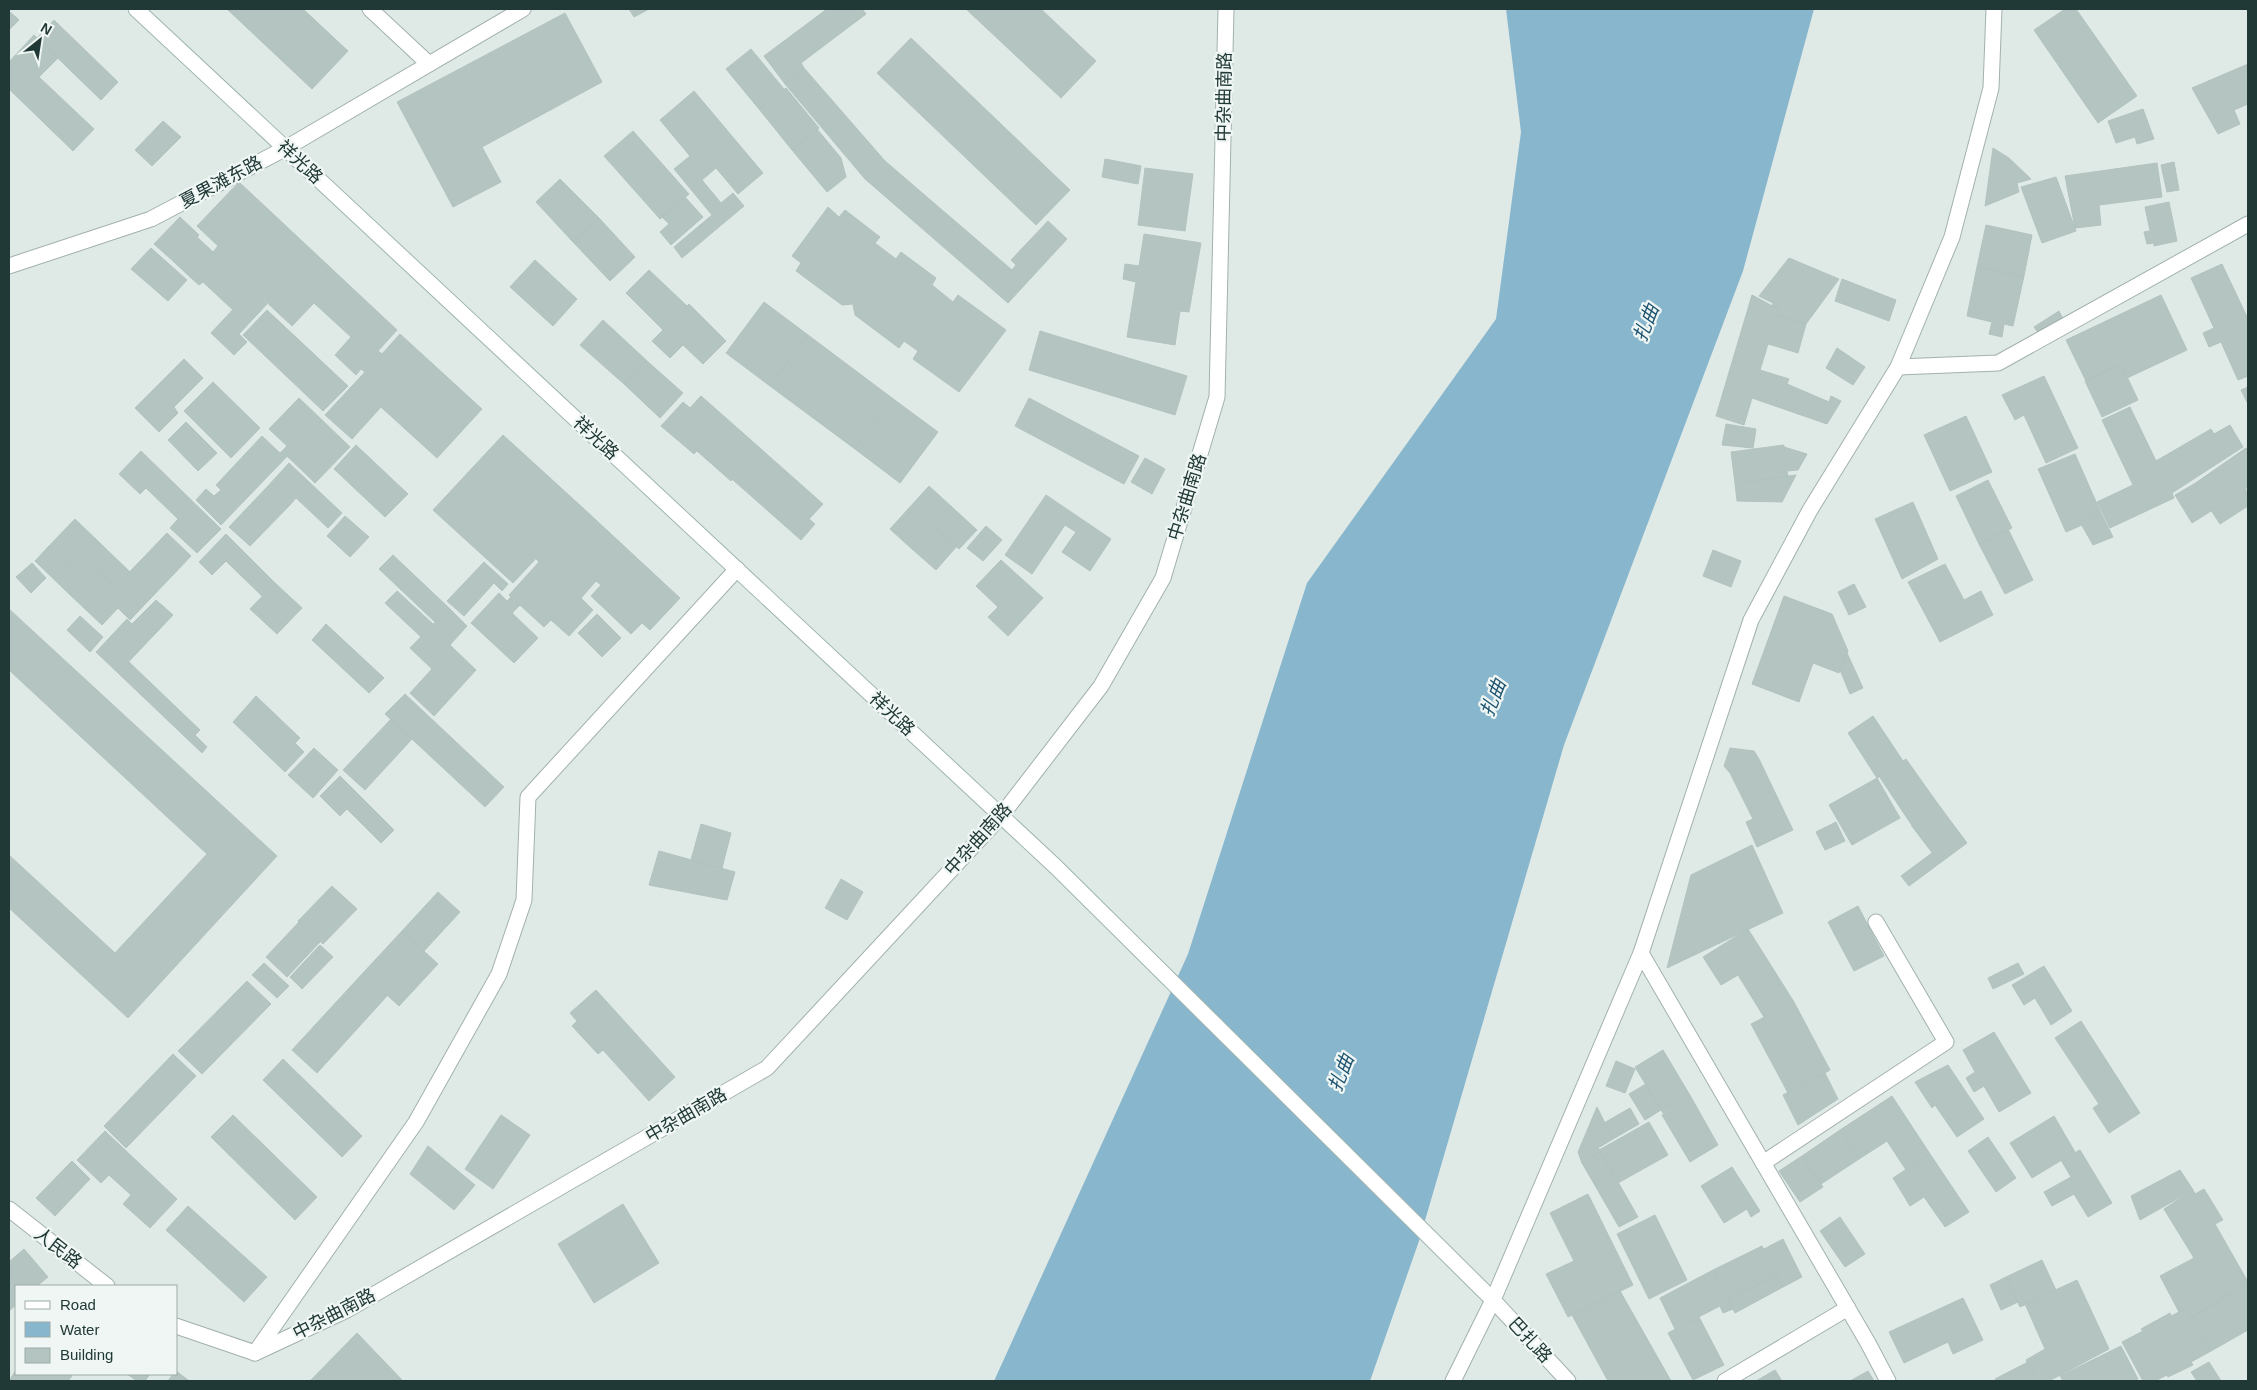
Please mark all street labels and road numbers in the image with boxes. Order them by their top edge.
street label: 中杂曲南路 [1213,52,1235,142]
street label: 祥光路 [273,136,327,188]
street label: 夏果滩东路 [177,152,265,212]
street label: 祥光路 [569,412,623,464]
street label: 中杂曲南路 [1164,451,1210,543]
street label: 祥光路 [865,688,919,740]
street label: 中杂曲南路 [940,799,1016,879]
street label: 中杂曲南路 [642,1084,730,1146]
street label: 人民路 [31,1223,85,1273]
street label: 中杂曲南路 [289,1285,379,1343]
street label: 巴扎路 [1504,1313,1556,1367]

